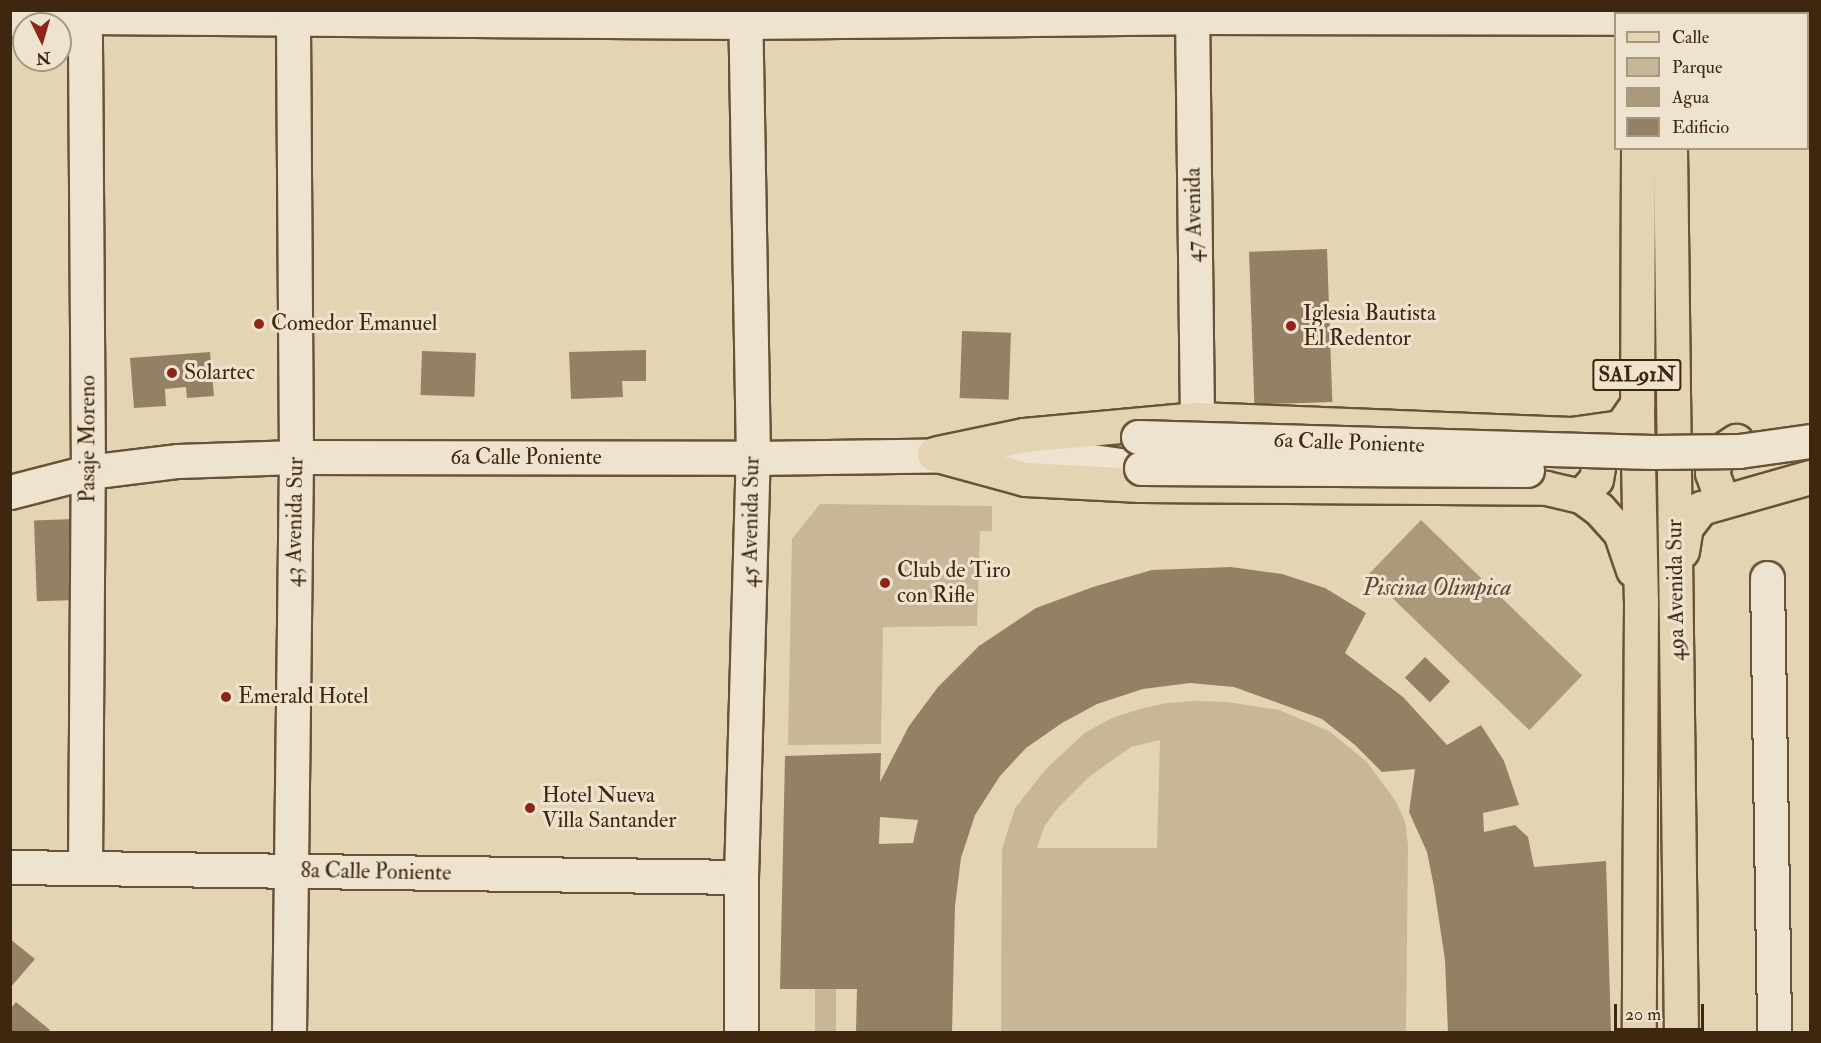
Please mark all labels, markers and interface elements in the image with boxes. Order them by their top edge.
north arrow [12,12,72,72]
legend [1614,12,1809,150]
text: Calle [1672,26,1709,49]
text: N [35,47,51,69]
text: Parque [1672,56,1722,79]
text: Agua [1672,86,1709,109]
text: Edificio [1672,116,1729,139]
street label: 47 Avenida [1180,167,1208,263]
place label: Iglesia Bautista El Redentor [1303,300,1436,352]
place label: Comedor Emanuel [271,311,438,337]
marker: Comedor Emanuel [252,317,266,331]
marker: Iglesia Bautista El Redentor [1284,319,1298,333]
road number: SAL91N [1592,357,1682,393]
place label: Solartec [184,360,255,386]
marker: Solartec [165,366,179,380]
street label: Pasaje Moreno [75,375,101,503]
street label: 6a Calle Poniente [1273,427,1425,459]
street label: 6a Calle Poniente [450,445,602,471]
street label: 45 Avenida Sur [737,456,765,588]
street label: 43 Avenida Sur [281,457,309,587]
street label: 49a Avenida Sur [1662,519,1690,661]
place label: Club de Tiro con Rifle [897,557,1011,608]
water label: Piscina Olimpica [1362,574,1512,602]
marker: Club de Tiro con Rifle [878,576,892,590]
place label: Emerald Hotel [238,684,369,710]
marker: Emerald Hotel [219,690,233,704]
place label: Hotel Nueva Villa Santander [542,782,676,834]
marker: Hotel Nueva Villa Santander [523,801,537,815]
street label: 8a Calle Poniente [300,857,452,887]
scale bar [1617,992,1707,1030]
text: 20 m [1625,1003,1661,1026]

